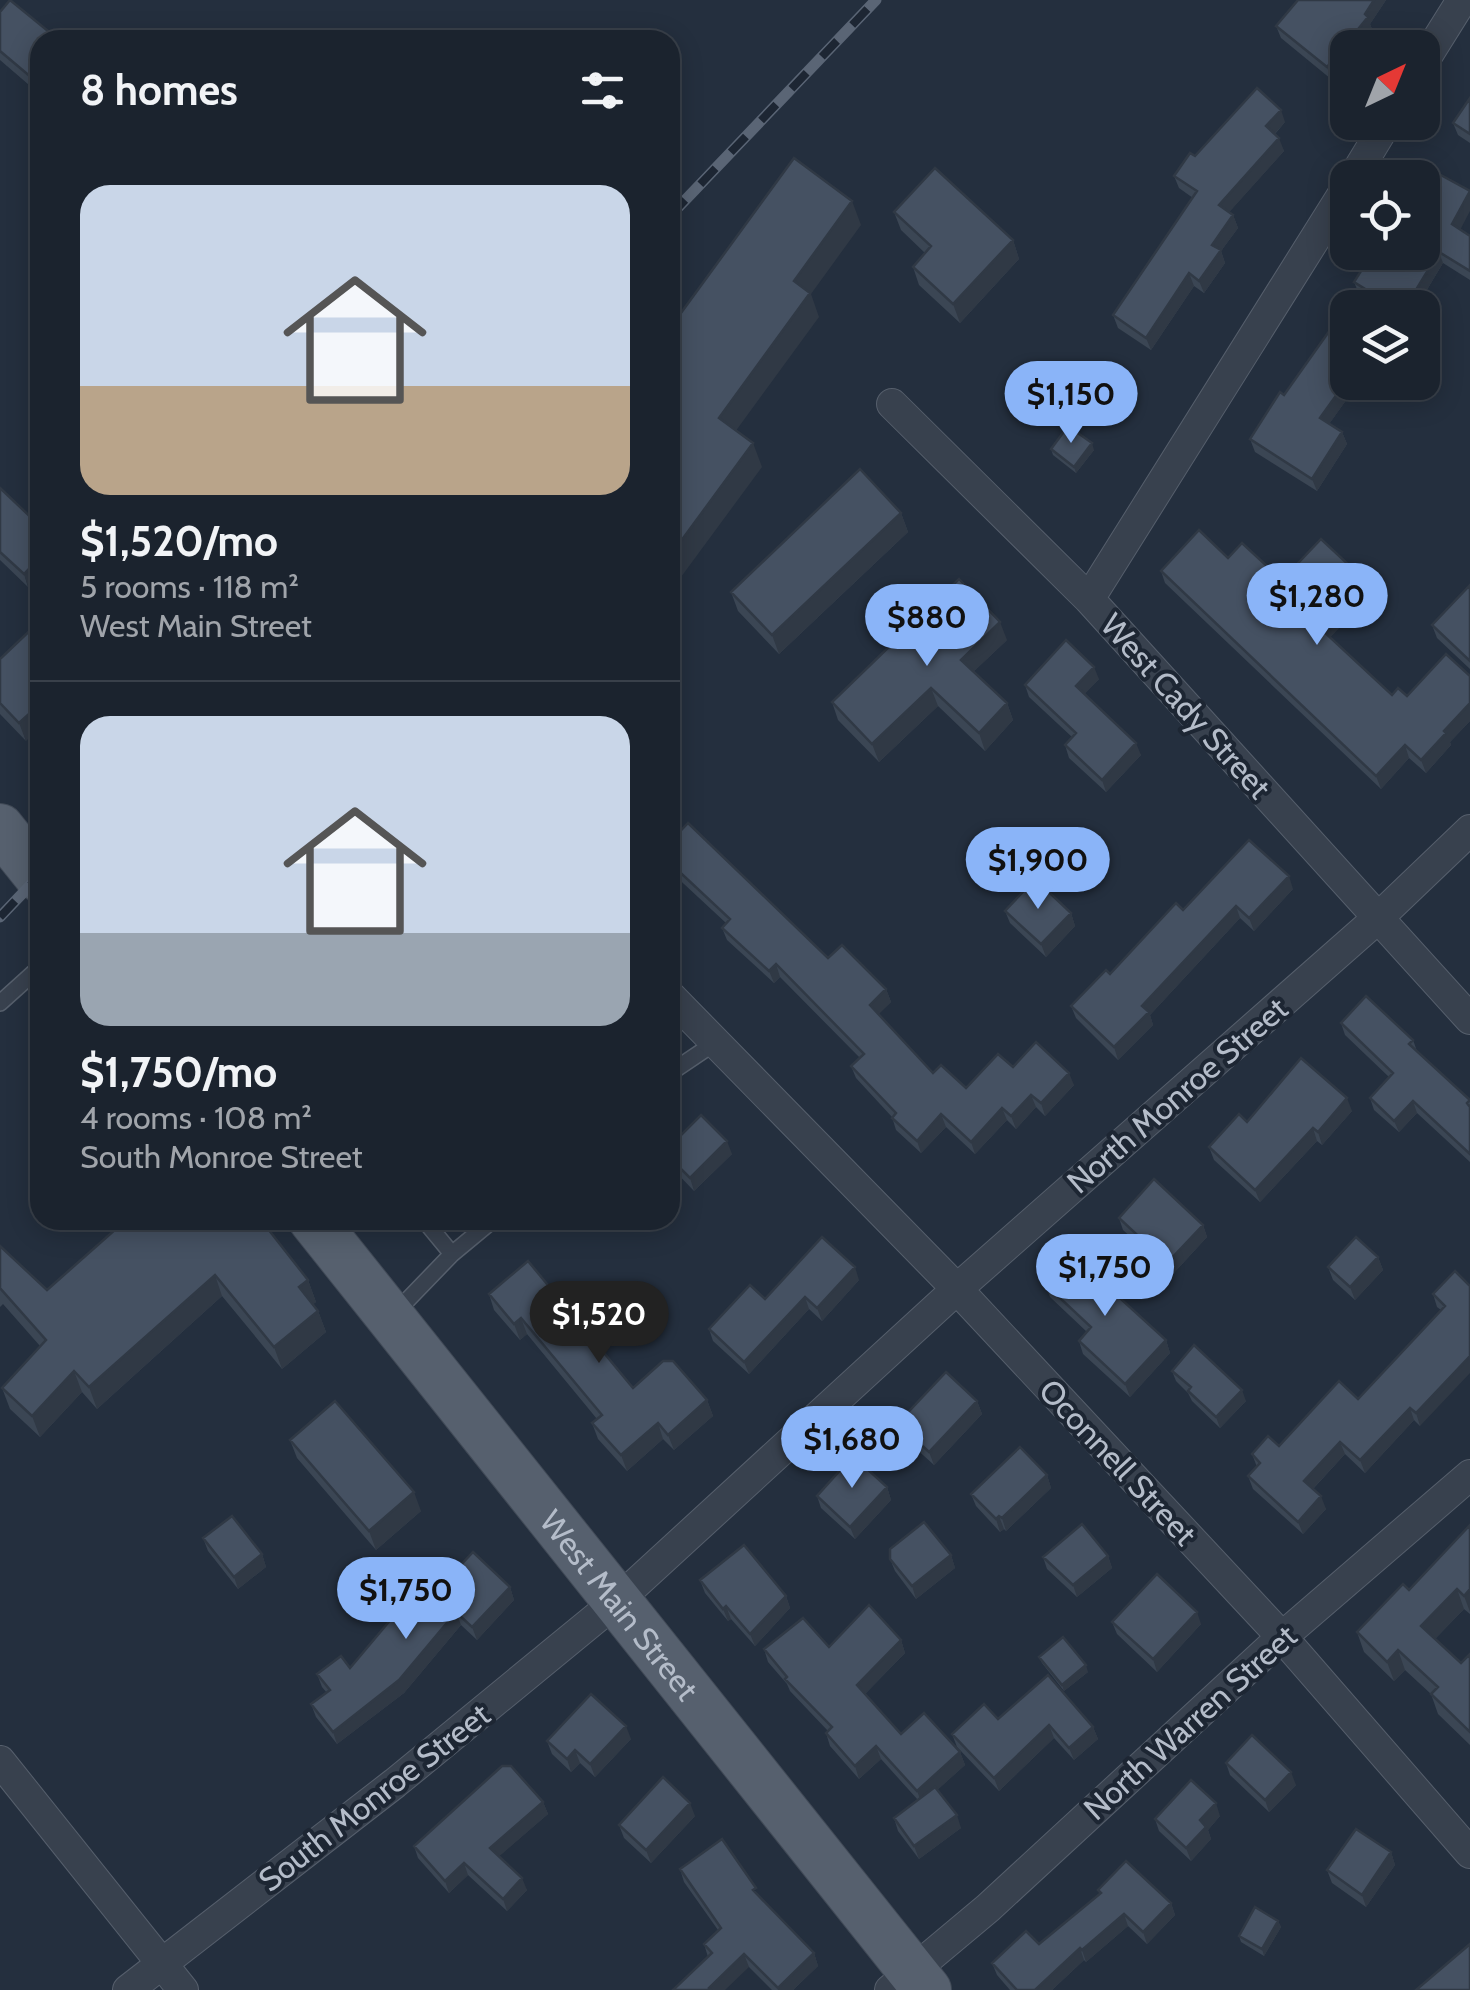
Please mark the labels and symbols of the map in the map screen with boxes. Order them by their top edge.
north arrow [1330,30,1440,140]
pin: $1,150 [990,361,1152,446]
pin: $1,280 [1236,563,1398,648]
pin: $880 [868,584,986,669]
street label: West Cady Street [1093,606,1279,807]
pin: $1,900 [957,827,1119,912]
street label: North Monroe Street [1059,989,1295,1201]
pin: $1,750 [1024,1234,1186,1319]
pin: $1,520 [518,1281,680,1366]
street label: Oconnell Street [1031,1371,1205,1553]
pin: $1,680 [771,1406,933,1491]
street label: West Main Street [532,1502,707,1708]
pin: $1,750 [325,1557,487,1642]
street label: North Warren Street [1076,1616,1305,1828]
street label: South Monroe Street [251,1695,498,1899]

